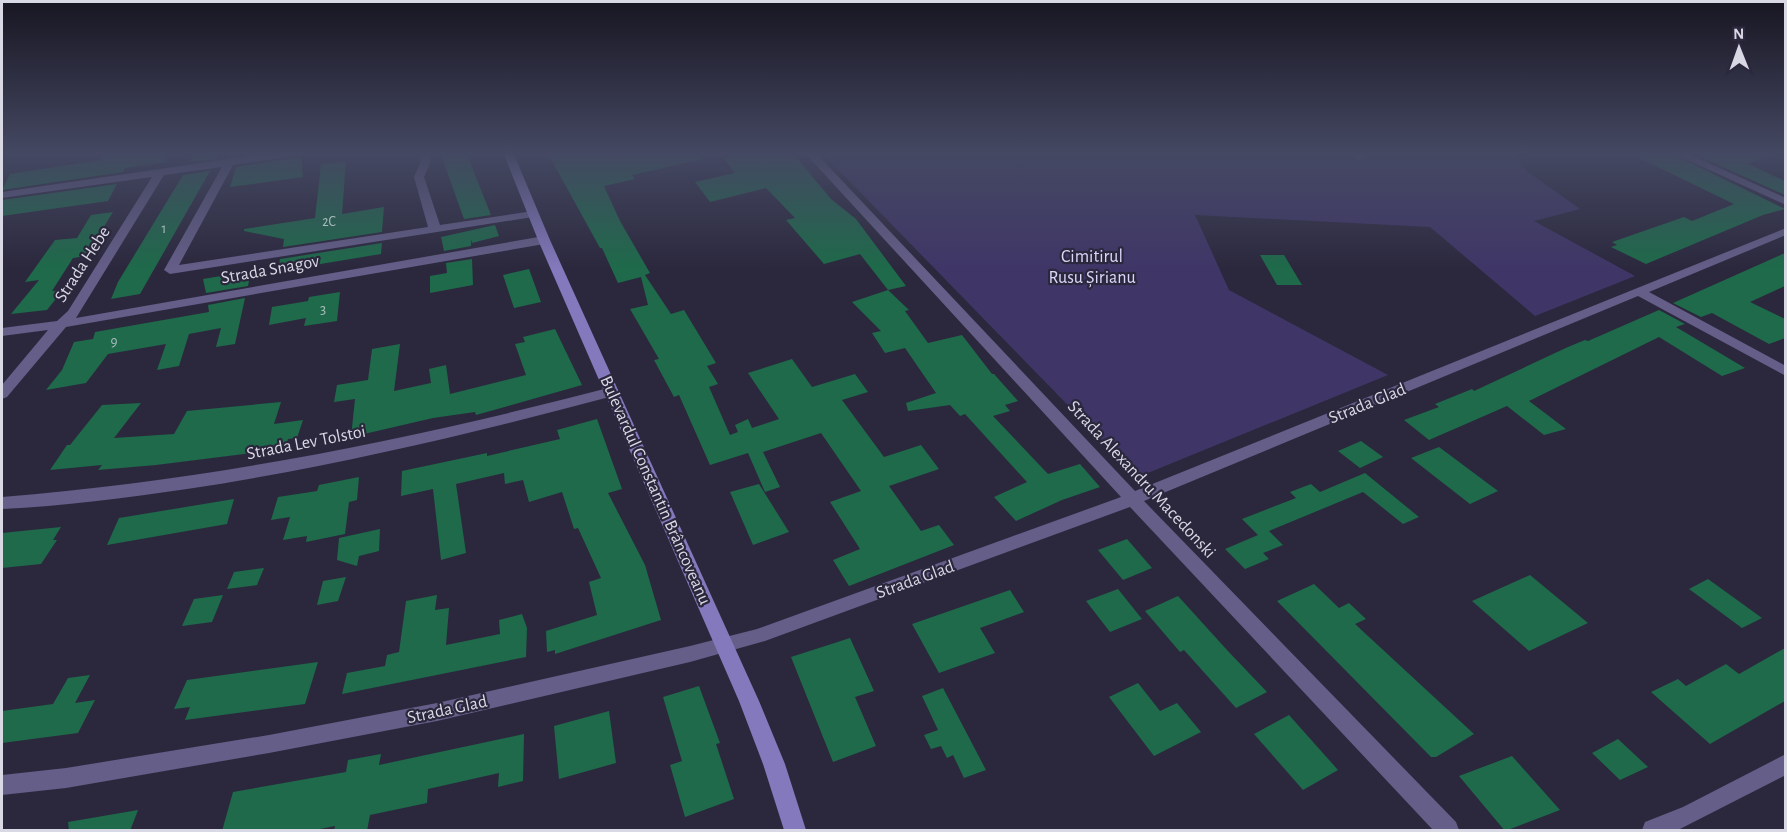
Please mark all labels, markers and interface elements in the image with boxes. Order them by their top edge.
north arrow [1709,18,1769,78]
text: N [1733,26,1744,42]
house number: 2C [322,215,336,229]
house number: 1 [162,222,166,236]
street label: Strada Hebe [52,223,114,306]
park label: Cimitirul Rusu Șirianu [1048,248,1136,288]
street label: Strada Snagov [220,252,321,288]
house number: 3 [320,302,326,317]
house number: 9 [110,334,118,349]
street label: Bulevardul Constantin Brâncoveanu [596,373,714,607]
street label: Strada Glad [1326,380,1409,428]
street label: Strada Alexandru Macedonski [1064,397,1219,562]
street label: Strada Lev Tolstoi [245,423,367,463]
street label: Strada Glad [874,558,957,602]
street label: Strada Glad [405,693,489,727]

